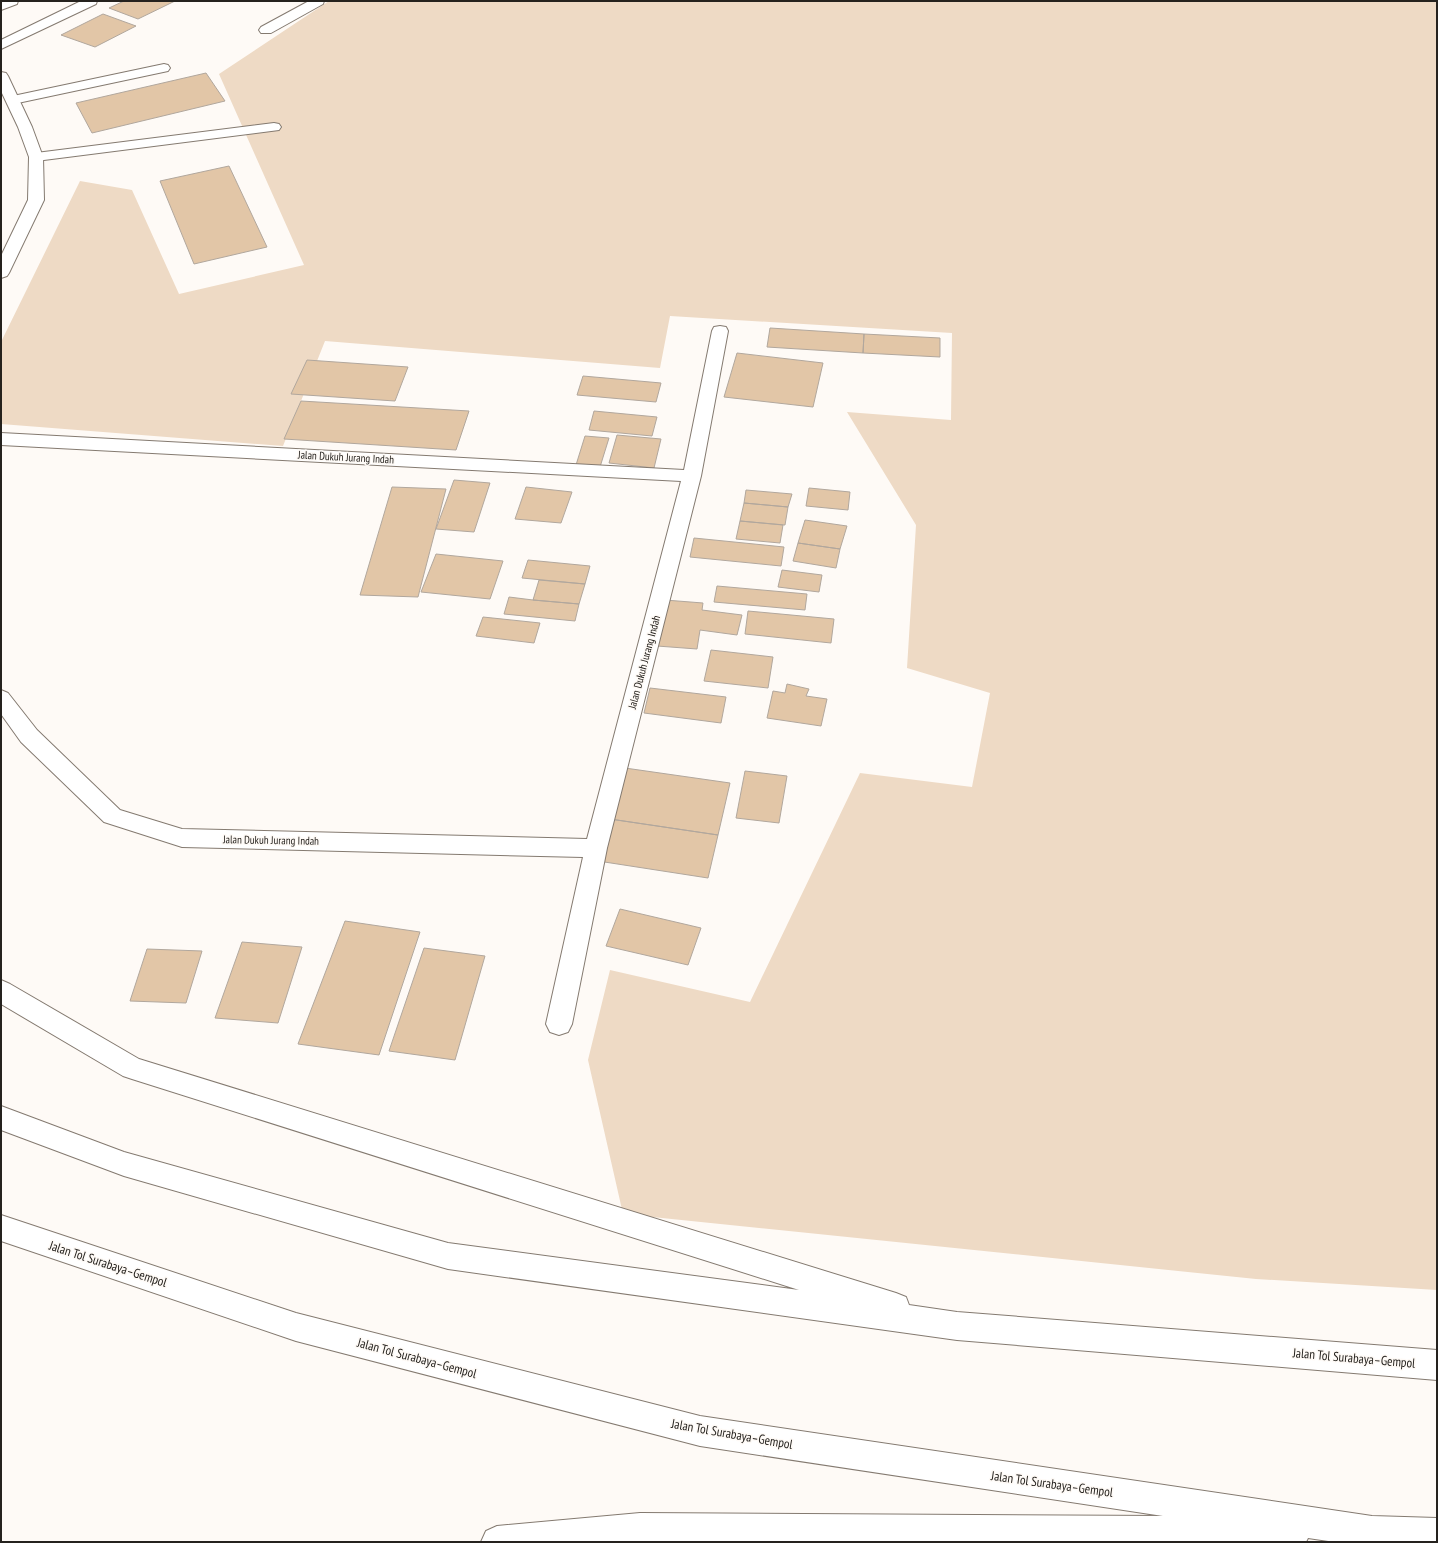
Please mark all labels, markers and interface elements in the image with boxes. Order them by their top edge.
street label: Jalan Dukuh Jurang Indah [297,447,394,467]
street label: Jalan Dukuh Jurang Indah [625,614,663,711]
street label: Jalan Dukuh Jurang Indah [222,832,319,848]
street label: Jalan Tol Surabaya–Gempol [46,1237,169,1291]
street label: Jalan Tol Surabaya–Gempol [354,1334,479,1382]
street label: Jalan Tol Surabaya–Gempol [1291,1344,1416,1372]
street label: Jalan Tol Surabaya–Gempol [669,1415,794,1453]
street label: Jalan Tol Surabaya–Gempol [989,1467,1114,1501]

